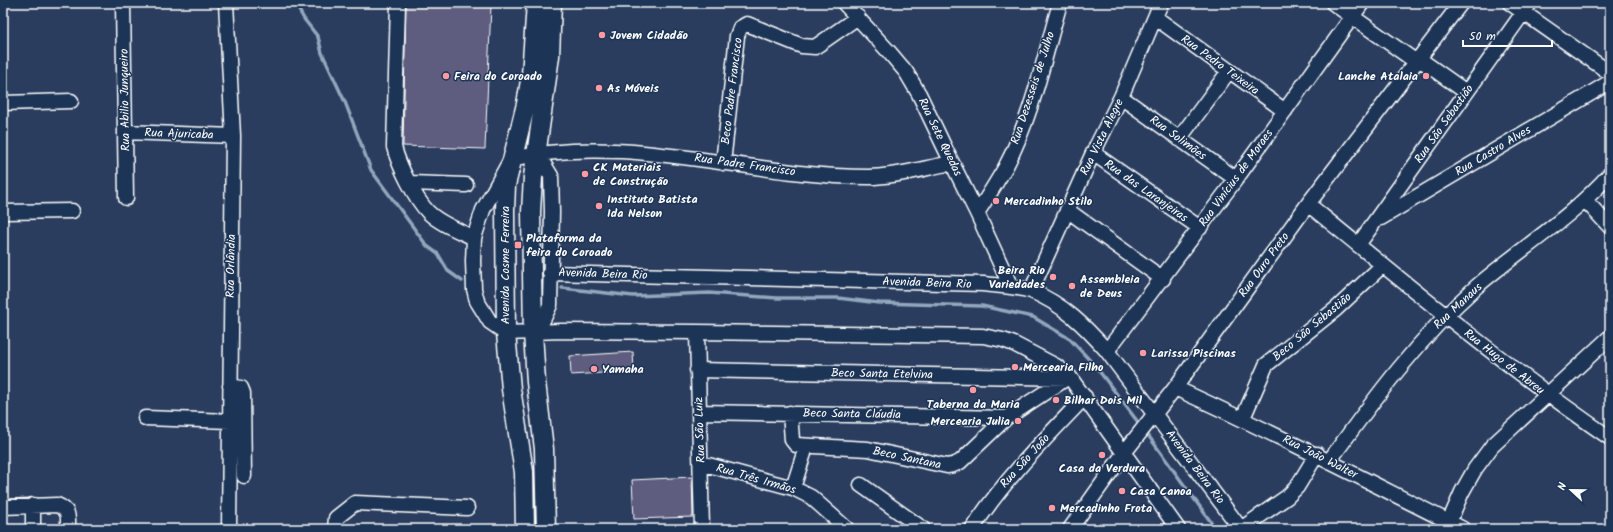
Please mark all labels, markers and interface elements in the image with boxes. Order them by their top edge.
scale bar [1463,22,1552,48]
place label: Jovem Cidadão [610,26,688,45]
text: 50 m [1469,27,1496,46]
street label: Rua Dezesseis de Julho [1006,29,1060,147]
marker: Jovem Cidadão [597,30,607,40]
street label: Rua Pedro Teixeira [1177,30,1263,100]
street label: Beco Padre Francisco [716,37,748,145]
street label: Rua Abilio Junqueiro [115,49,135,151]
place label: Feira do Coroado [454,67,542,86]
place label: Lanche Atalaia [1338,67,1418,86]
marker: Feira do Coroado [441,71,451,81]
marker: Lanche Atalaia [1421,71,1431,81]
place label: As Móveis [607,79,659,98]
street label: Rua São Sebastião [1410,80,1478,168]
marker: As Móveis [594,83,604,93]
street label: Rua Sete Quedas [913,94,967,180]
street label: Rua Vista Alegre [1075,95,1129,179]
street label: Rua Solimões [1146,111,1210,165]
street label: Rua Castro Alves [1451,121,1535,181]
street label: Rua Ajuricaba [144,123,214,145]
street label: Rua Vinícius de Moraes [1194,125,1278,231]
street label: Rua Padre Francisco [693,149,797,181]
street label: Rua das Laranjeiras [1100,155,1192,227]
place label: CK Materiais de Construção [593,158,669,191]
marker: CK Materiais de Construção [580,169,590,179]
place label: Instituto Batista Ida Nelson [607,190,698,223]
place label: Mercadinho Stilo [1004,192,1093,211]
marker: Mercadinho Stilo [991,196,1001,206]
marker: Instituto Batista Ida Nelson [594,201,604,211]
street label: Avenida Cosme Ferreira [496,205,515,324]
street label: Rua Ouro Preto [1234,228,1294,302]
place label: Plataforma da feira do Coroado [526,229,613,262]
street label: Rua Orlândia [221,233,241,298]
marker: Plataforma da feira do Coroado [513,240,523,250]
place label: Beira Rio Variedades [989,261,1046,294]
street label: Avenida Beira Rio [558,263,648,285]
place label: Assembleia de Deus [1080,270,1140,303]
street label: Avenida Beira Rio [882,272,972,294]
marker: Beira Rio Variedades [1048,272,1058,282]
street label: Rua Manaus [1429,278,1487,334]
marker: Assembleia de Deus [1067,281,1077,291]
street label: Beco São Sebastião [1268,288,1356,366]
street label: Rua Hugo de Abreu [1460,324,1549,400]
place label: Larissa Piscinas [1151,344,1236,363]
marker: Larissa Piscinas [1138,348,1148,358]
place label: Mercearia Filho [1023,358,1104,377]
place label: Yamaha [602,360,644,379]
marker: Mercearia Filho [1010,362,1020,372]
marker: Yamaha [589,364,599,374]
street label: Beco Santa Etelvina [831,364,934,384]
marker: Taberna da Maria [968,385,978,395]
place label: Bilhar Dois Mil [1064,391,1143,410]
place label: Taberna da Maria [926,395,1020,414]
marker: Bilhar Dois Mil [1051,395,1061,405]
street label: Rua São Luiz [689,397,711,463]
street label: Beco Santa Cláudia [803,404,902,424]
place label: Mercearia Julia [931,412,1010,431]
marker: Mercearia Julia [1013,416,1023,426]
street label: Avenida Beira Rio [1161,426,1229,508]
street label: Rua São João [995,429,1055,493]
street label: Rua João Walter [1279,430,1362,485]
street label: Beco Santana [871,442,943,475]
marker: Casa da Verdura [1097,450,1107,460]
street label: Rua Três Irmãos [714,459,798,499]
place label: Casa da Verdura [1059,459,1145,478]
north arrow [1551,470,1591,510]
text: N [1553,480,1572,493]
place label: Casa Canoa [1130,482,1192,501]
marker: Casa Canoa [1117,486,1127,496]
place label: Mercadinho Frota [1060,499,1152,518]
marker: Mercadinho Frota [1047,503,1057,513]

